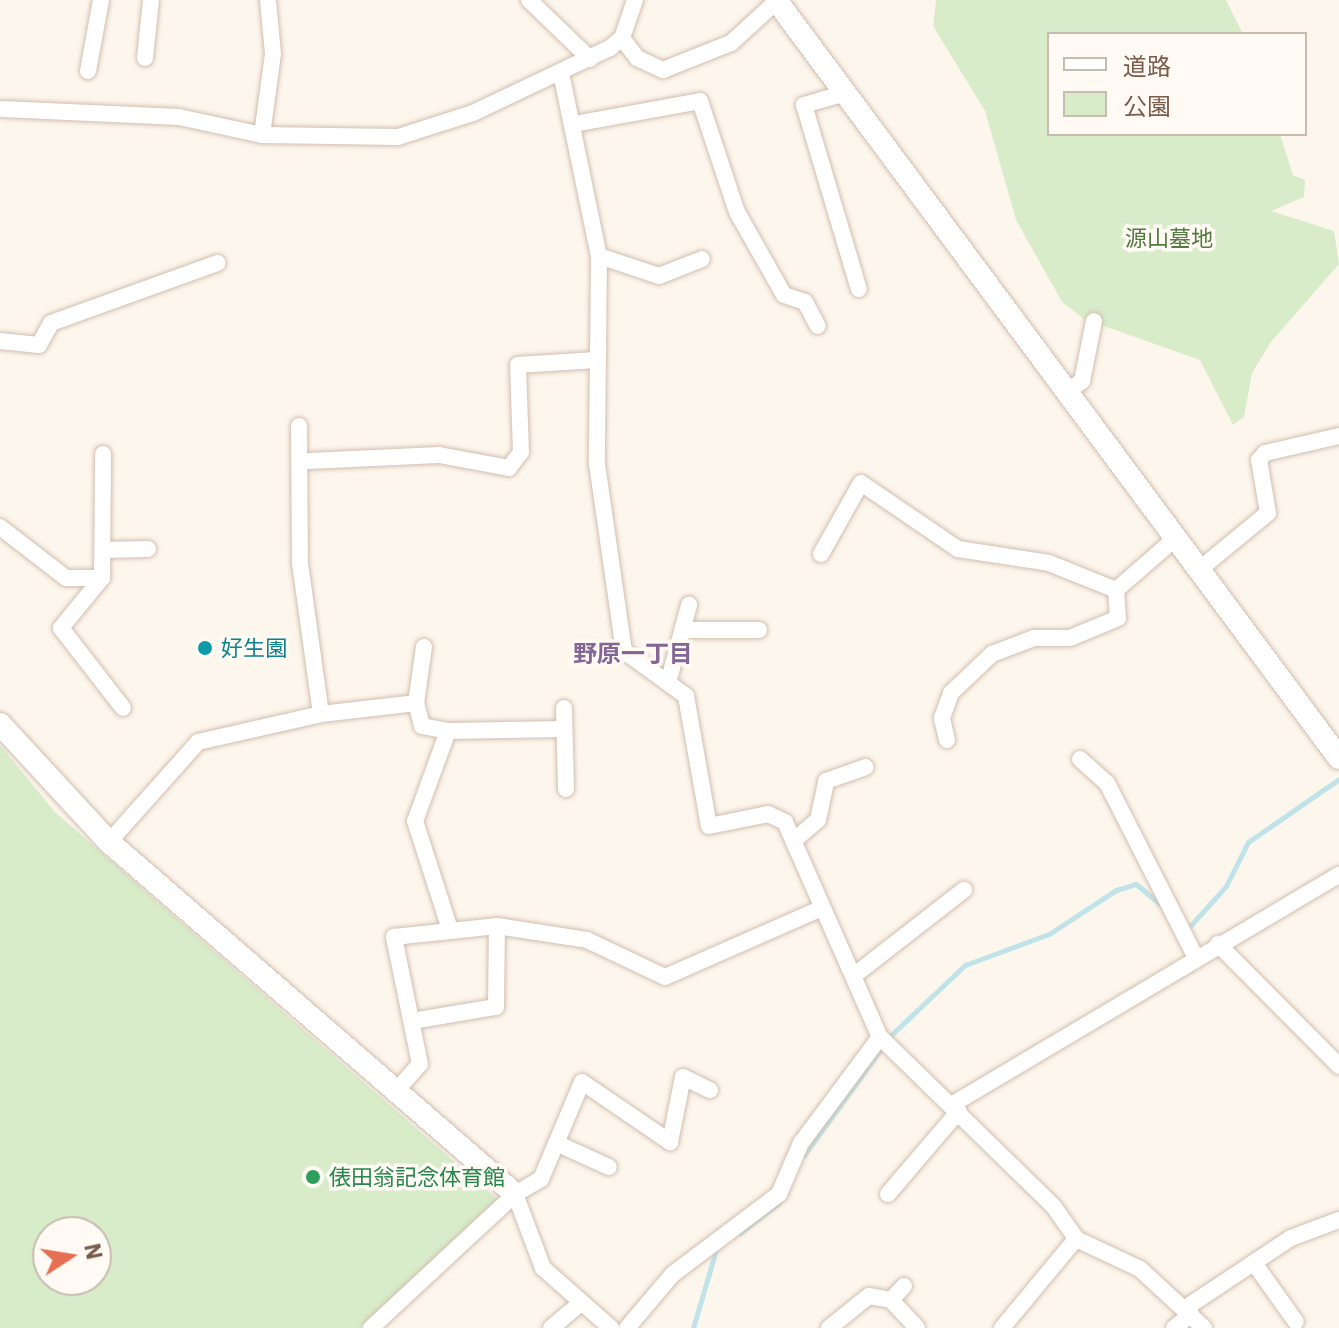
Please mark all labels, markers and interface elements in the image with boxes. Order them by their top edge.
legend [1047,32,1307,136]
text: 道路 [1123,50,1171,82]
text: 公園 [1123,90,1171,122]
park label: 源山墓地 [1125,225,1213,251]
place label: 好生園 [221,635,287,661]
marker: 好生園 [196,639,214,657]
district label: 野原一丁目 [573,640,693,668]
place label: 俵田翁記念体育館 [329,1164,505,1190]
marker: 俵田翁記念体育館 [304,1168,322,1186]
north arrow [32,1216,112,1296]
text: N [78,1241,110,1262]

